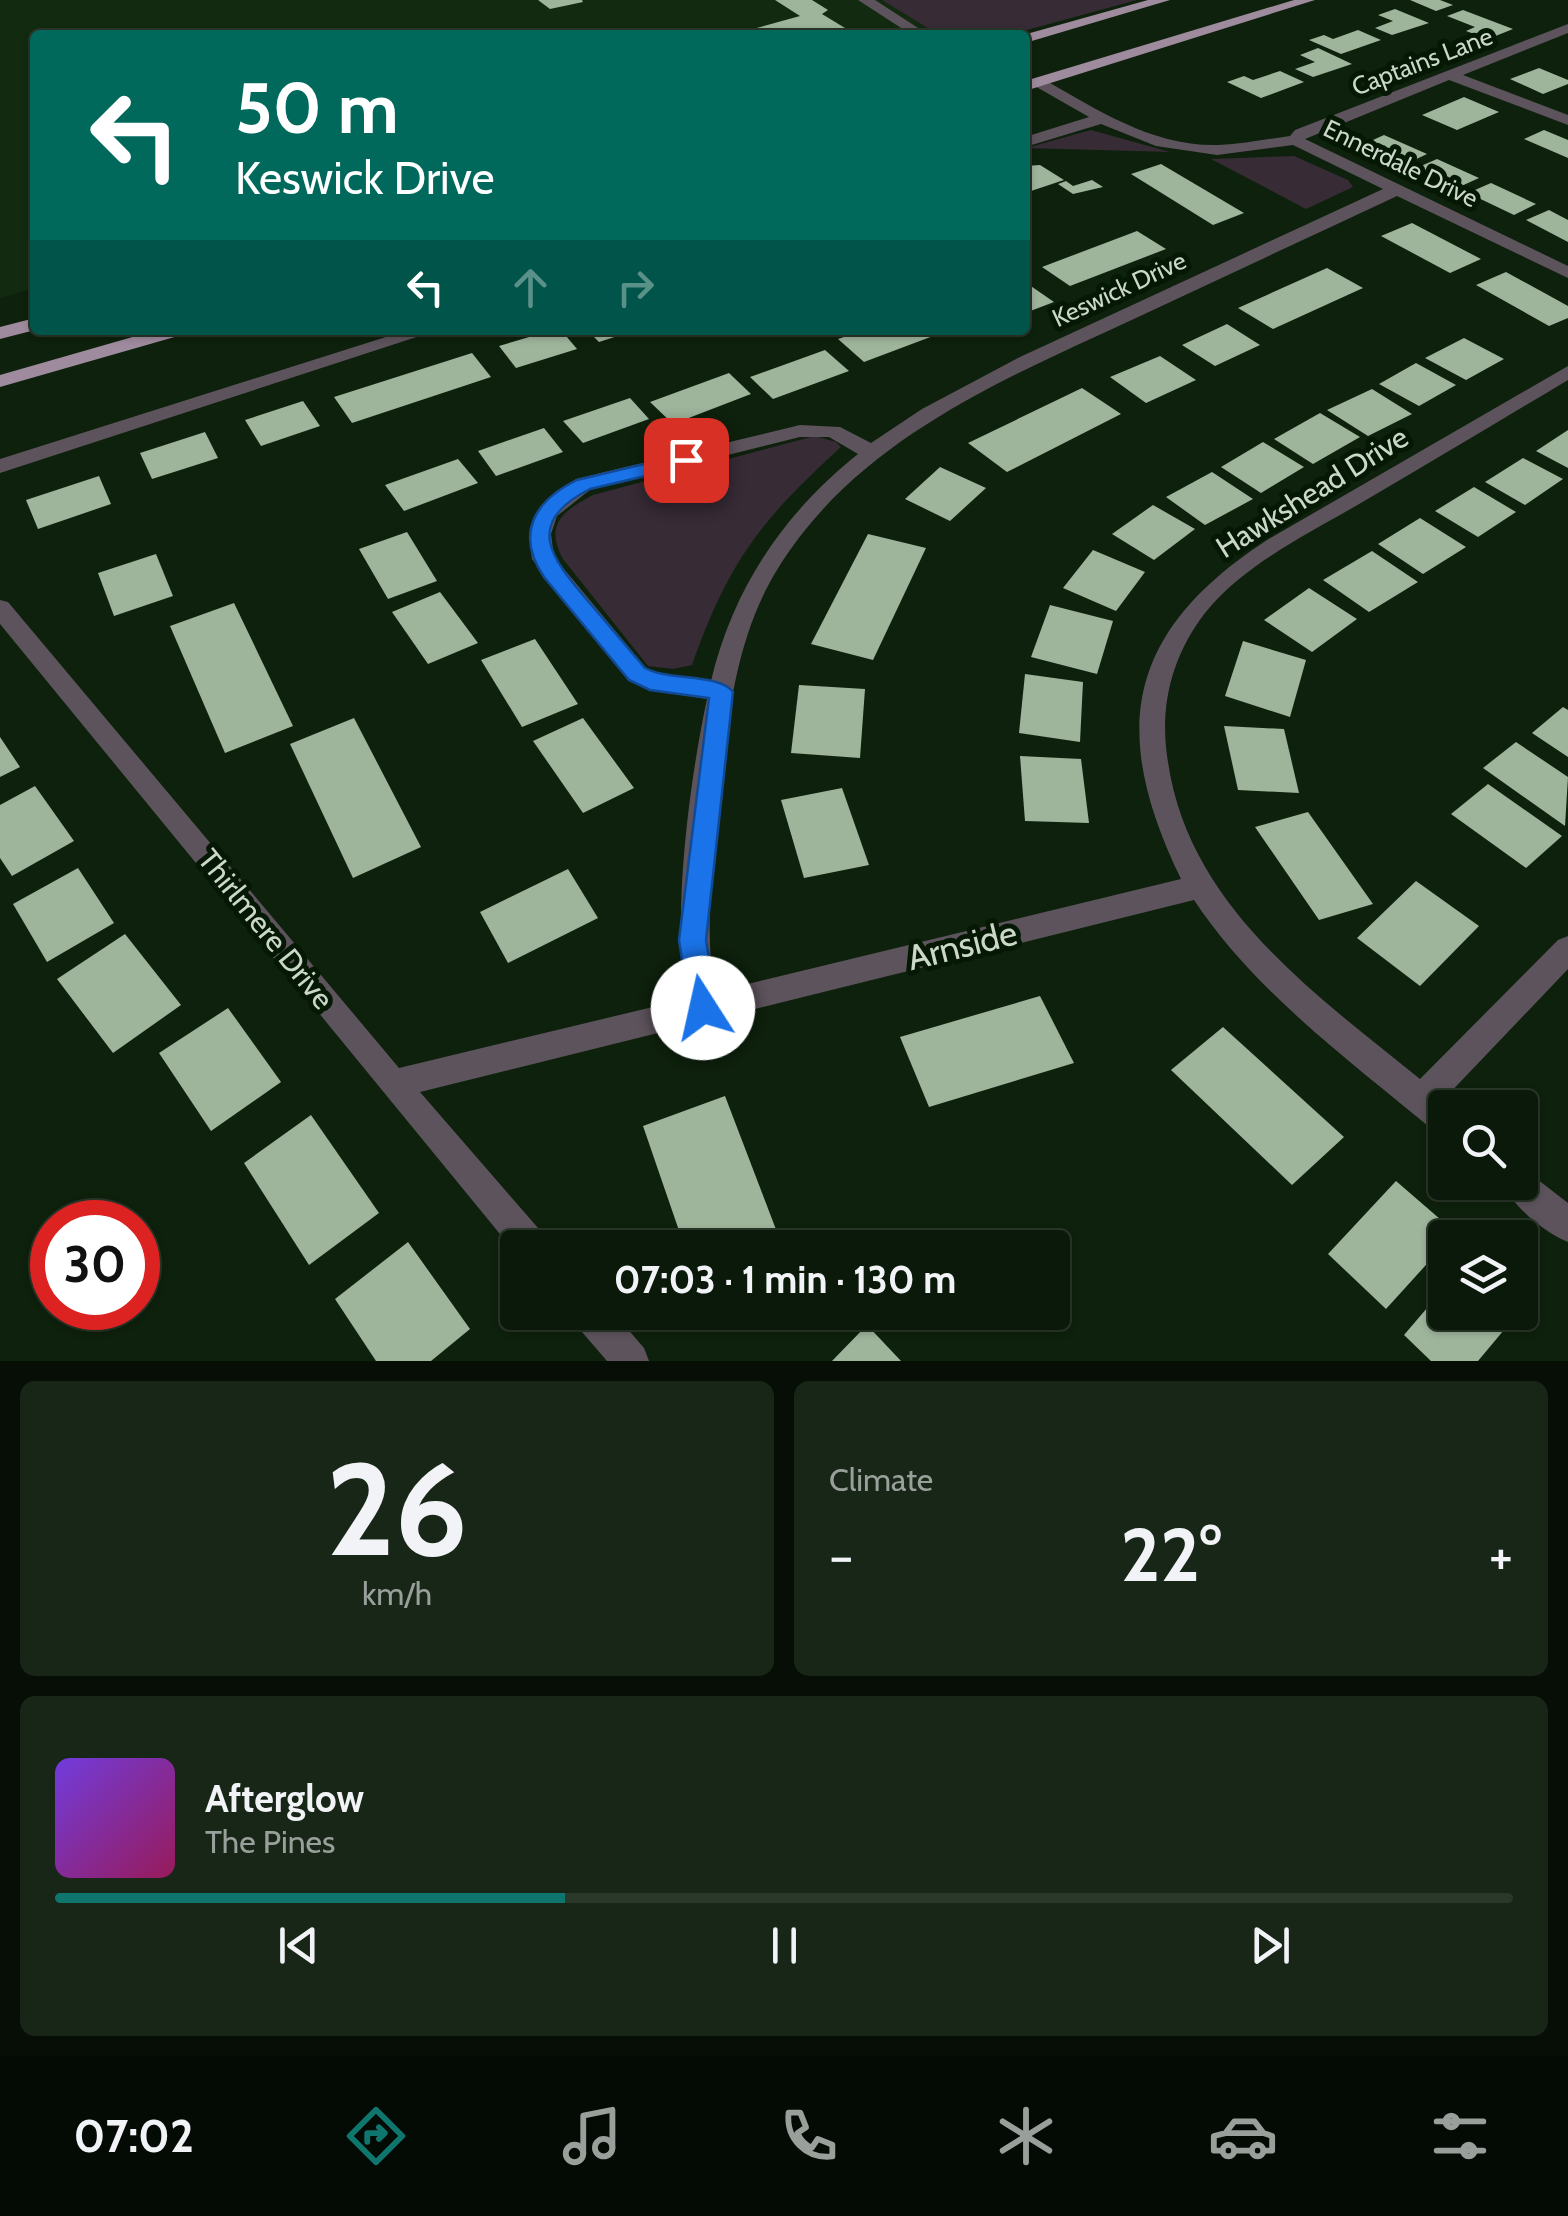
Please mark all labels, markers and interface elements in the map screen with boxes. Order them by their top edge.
street label: Captains Lane [1347,20,1497,102]
text: 50 m [235,65,399,151]
icon: left [70,70,200,200]
street label: Ennerdale Drive [1319,113,1483,213]
text: Keswick Drive [235,151,494,205]
street label: Keswick Drive [1047,245,1191,333]
icon: left [398,260,453,315]
icon: ahead [503,260,558,315]
icon: right [608,260,663,315]
pin [644,418,729,503]
street label: Hawkshead Drive [1209,418,1415,566]
icon: arrive [659,433,714,488]
street label: Thirlmere Drive [190,842,342,1016]
street label: Arnside [903,911,1021,979]
position arrow [651,956,755,1060]
map controls [1428,1090,1538,1330]
button: search [1428,1090,1538,1200]
speed limit sign: 30 [30,1200,160,1330]
button: layers [1428,1220,1538,1330]
text: 07:03 · 1 min · 130 m [614,1256,956,1303]
text: 26 [326,1430,468,1588]
text: Climate [829,1460,933,1499]
text: 22° [1120,1509,1222,1600]
text: − [829,1522,853,1589]
text: + [1489,1522,1513,1589]
text: km/h [362,1574,432,1613]
text: Afterglow [205,1775,364,1822]
text: The Pines [205,1822,335,1861]
icon: previous [271,1918,326,1973]
icon: pause [757,1918,812,1973]
icon: next [1243,1918,1298,1973]
icon: directions [341,2101,411,2171]
icon: music [557,2101,627,2171]
icon: phone [774,2101,844,2171]
icon: climate [991,2101,1061,2171]
icon: car [1208,2101,1278,2171]
icon: filters [1425,2101,1495,2171]
text: 07:02 [73,2109,194,2163]

